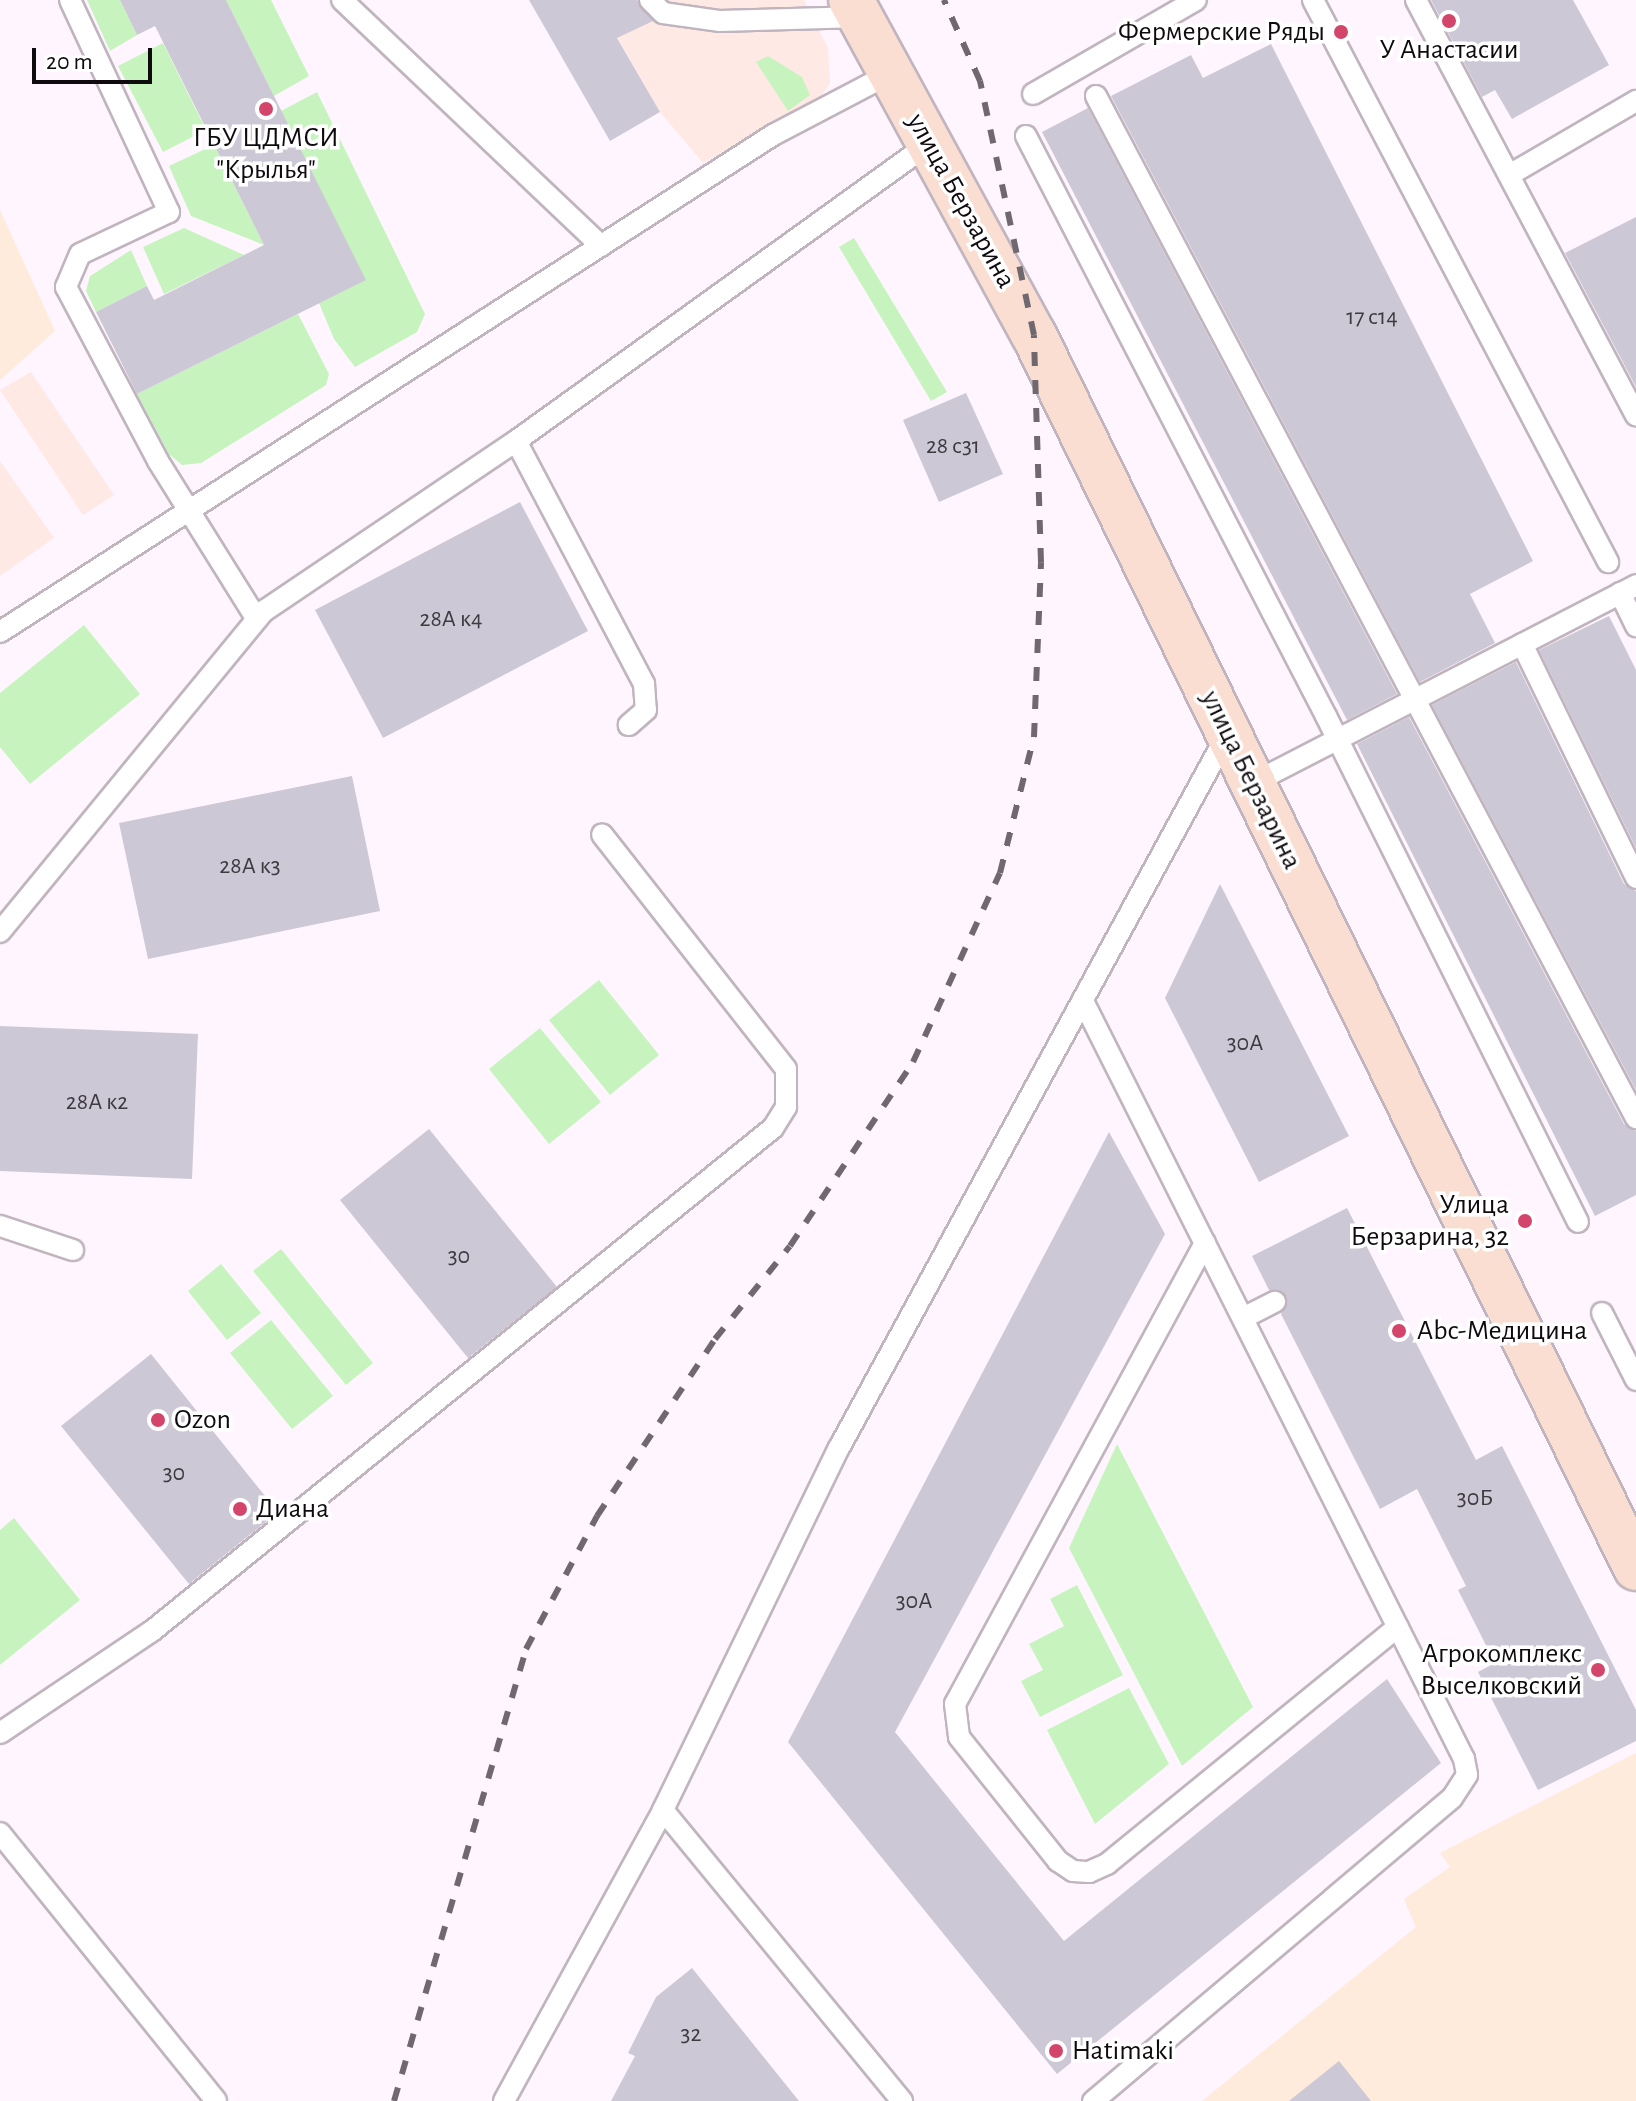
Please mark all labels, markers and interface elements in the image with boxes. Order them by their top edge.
marker: У Анастасии [1440,12,1458,30]
place label: Фермерские Ряды [1118,15,1325,49]
marker: Фермерские Ряды [1332,23,1350,41]
scale bar [36,32,156,82]
place label: У Анастасии [1380,33,1518,67]
text: 20 m [46,50,93,74]
marker: ГБУ ЦДМСИ "Крылья" [257,100,275,118]
street label: улица Берзарина [899,108,1023,294]
place label: ГБУ ЦДМСИ "Крылья" [193,121,339,187]
house number: 17 с14 [1346,304,1398,332]
house number: 28 с31 [926,433,980,461]
house number: 28А к4 [420,606,482,634]
street label: улица Берзарина [1193,685,1309,875]
house number: 28А к3 [219,853,281,881]
house number: 30А [1227,1030,1263,1058]
house number: 28А к2 [66,1089,128,1117]
place label: Улица Берзарина, 32 [1350,1188,1509,1254]
marker: Улица Берзарина, 32 [1516,1212,1534,1230]
house number: 30 [448,1243,470,1271]
place label: Abc-Медицина [1417,1314,1587,1348]
marker: Abc-Медицина [1388,1320,1410,1342]
place label: Ozon [174,1403,231,1437]
marker: Ozon [149,1411,167,1429]
house number: 30 [163,1460,185,1488]
house number: 30Б [1457,1485,1493,1513]
place label: Диана [256,1492,329,1526]
marker: Диана [231,1500,249,1518]
house number: 30А [896,1588,932,1616]
place label: Агрокомплекс Выселковский [1420,1637,1582,1703]
marker: Агрокомплекс Выселковский [1589,1661,1607,1679]
house number: 32 [681,2021,701,2049]
place label: Hatimaki [1072,2034,1174,2068]
marker: Hatimaki [1047,2042,1065,2060]

